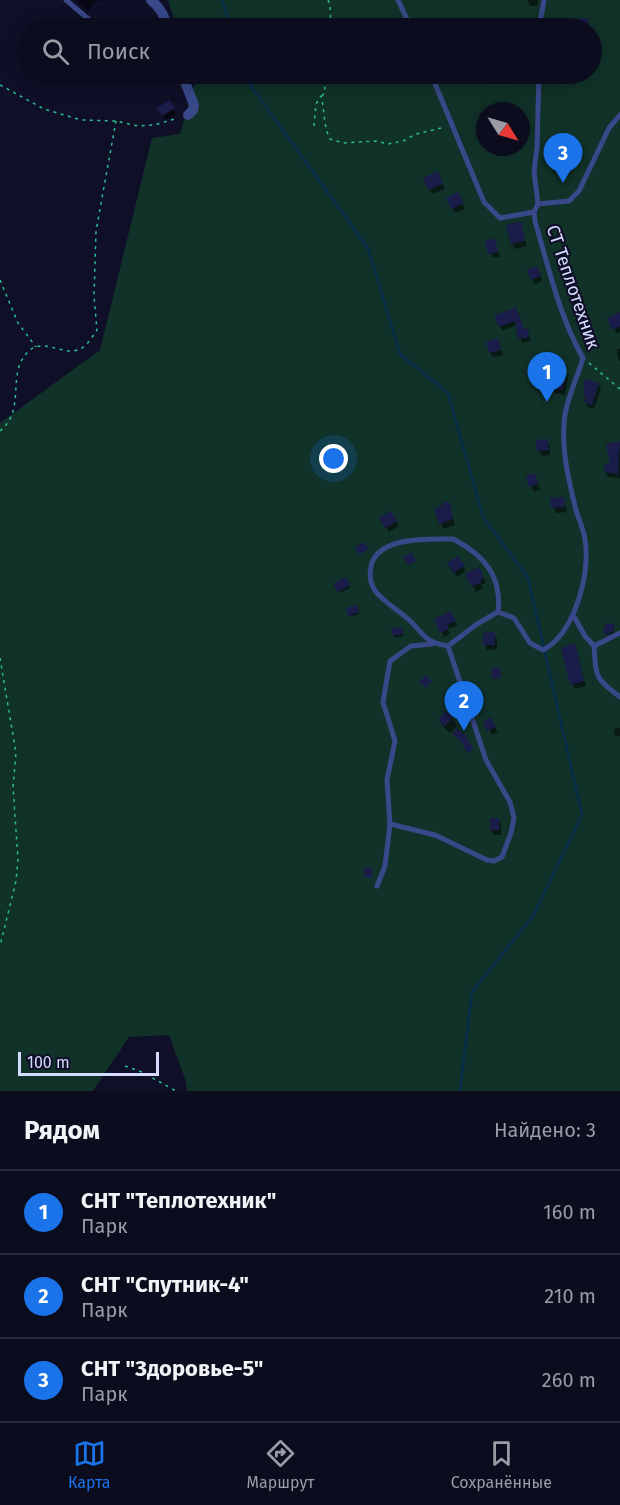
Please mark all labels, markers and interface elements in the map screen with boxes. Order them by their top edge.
search box [18,18,602,84]
icon: search [39,35,72,68]
text: Поиск [87,38,150,65]
north arrow [476,102,530,156]
pin: 3 [544,134,582,183]
street label: СТ Теплотехник [541,222,605,353]
pin: 1 [528,352,566,402]
your location [319,444,348,473]
pin: 2 [444,682,484,731]
scale bar [18,1049,159,1076]
text: 100 m [27,1053,70,1072]
text: Рядом [24,1115,100,1146]
text: Найдено: 3 [494,1118,596,1142]
text: СНТ "Теплотехник" [81,1187,276,1214]
text: 1 [39,1200,48,1224]
text: 160 m [543,1200,596,1224]
text: Парк [81,1214,128,1238]
text: СНТ "Спутник-4" [81,1271,249,1298]
text: 2 [38,1284,49,1308]
text: 210 m [544,1284,596,1308]
text: Парк [81,1298,128,1322]
text: СНТ "Здоровье-5" [81,1355,263,1382]
text: 3 [38,1368,49,1392]
text: 260 m [542,1368,596,1392]
text: Парк [81,1382,128,1406]
tab: Карта [68,1437,110,1492]
tab: Маршрут [247,1437,315,1492]
tab: Сохранённые [451,1437,552,1492]

